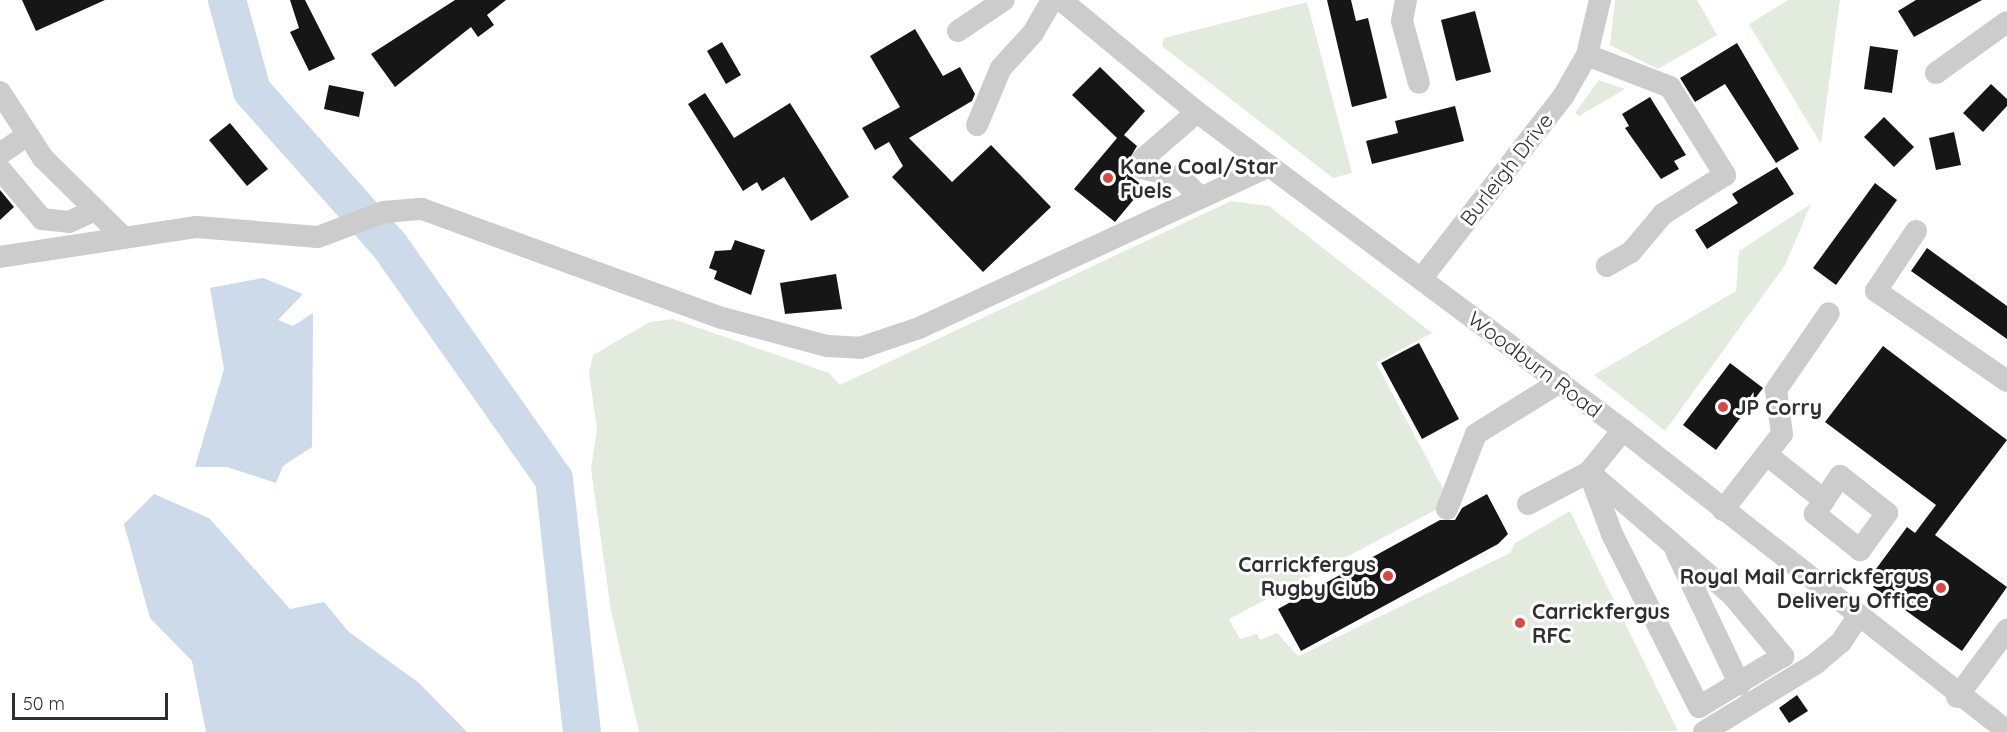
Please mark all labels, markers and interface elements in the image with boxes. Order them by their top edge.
street label: Burleigh Drive [1454,108,1558,230]
place label: Kane Coal/Star Fuels [1120,153,1278,203]
marker: Kane Coal/Star Fuels [1101,171,1115,185]
street label: Woodburn Road [1463,306,1607,422]
place label: JP Corry [1735,394,1822,420]
marker: JP Corry [1716,400,1730,414]
place label: Carrickfergus Rugby Club [1238,551,1376,601]
place label: Royal Mail Carrickfergus Delivery Office [1680,563,1929,613]
marker: Carrickfergus Rugby Club [1381,569,1395,583]
marker: Royal Mail Carrickfergus Delivery Office [1934,581,1948,595]
place label: Carrickfergus RFC [1532,598,1670,648]
marker: Carrickfergus RFC [1513,616,1527,630]
scale bar [15,681,171,719]
text: 50 m [23,692,65,715]

